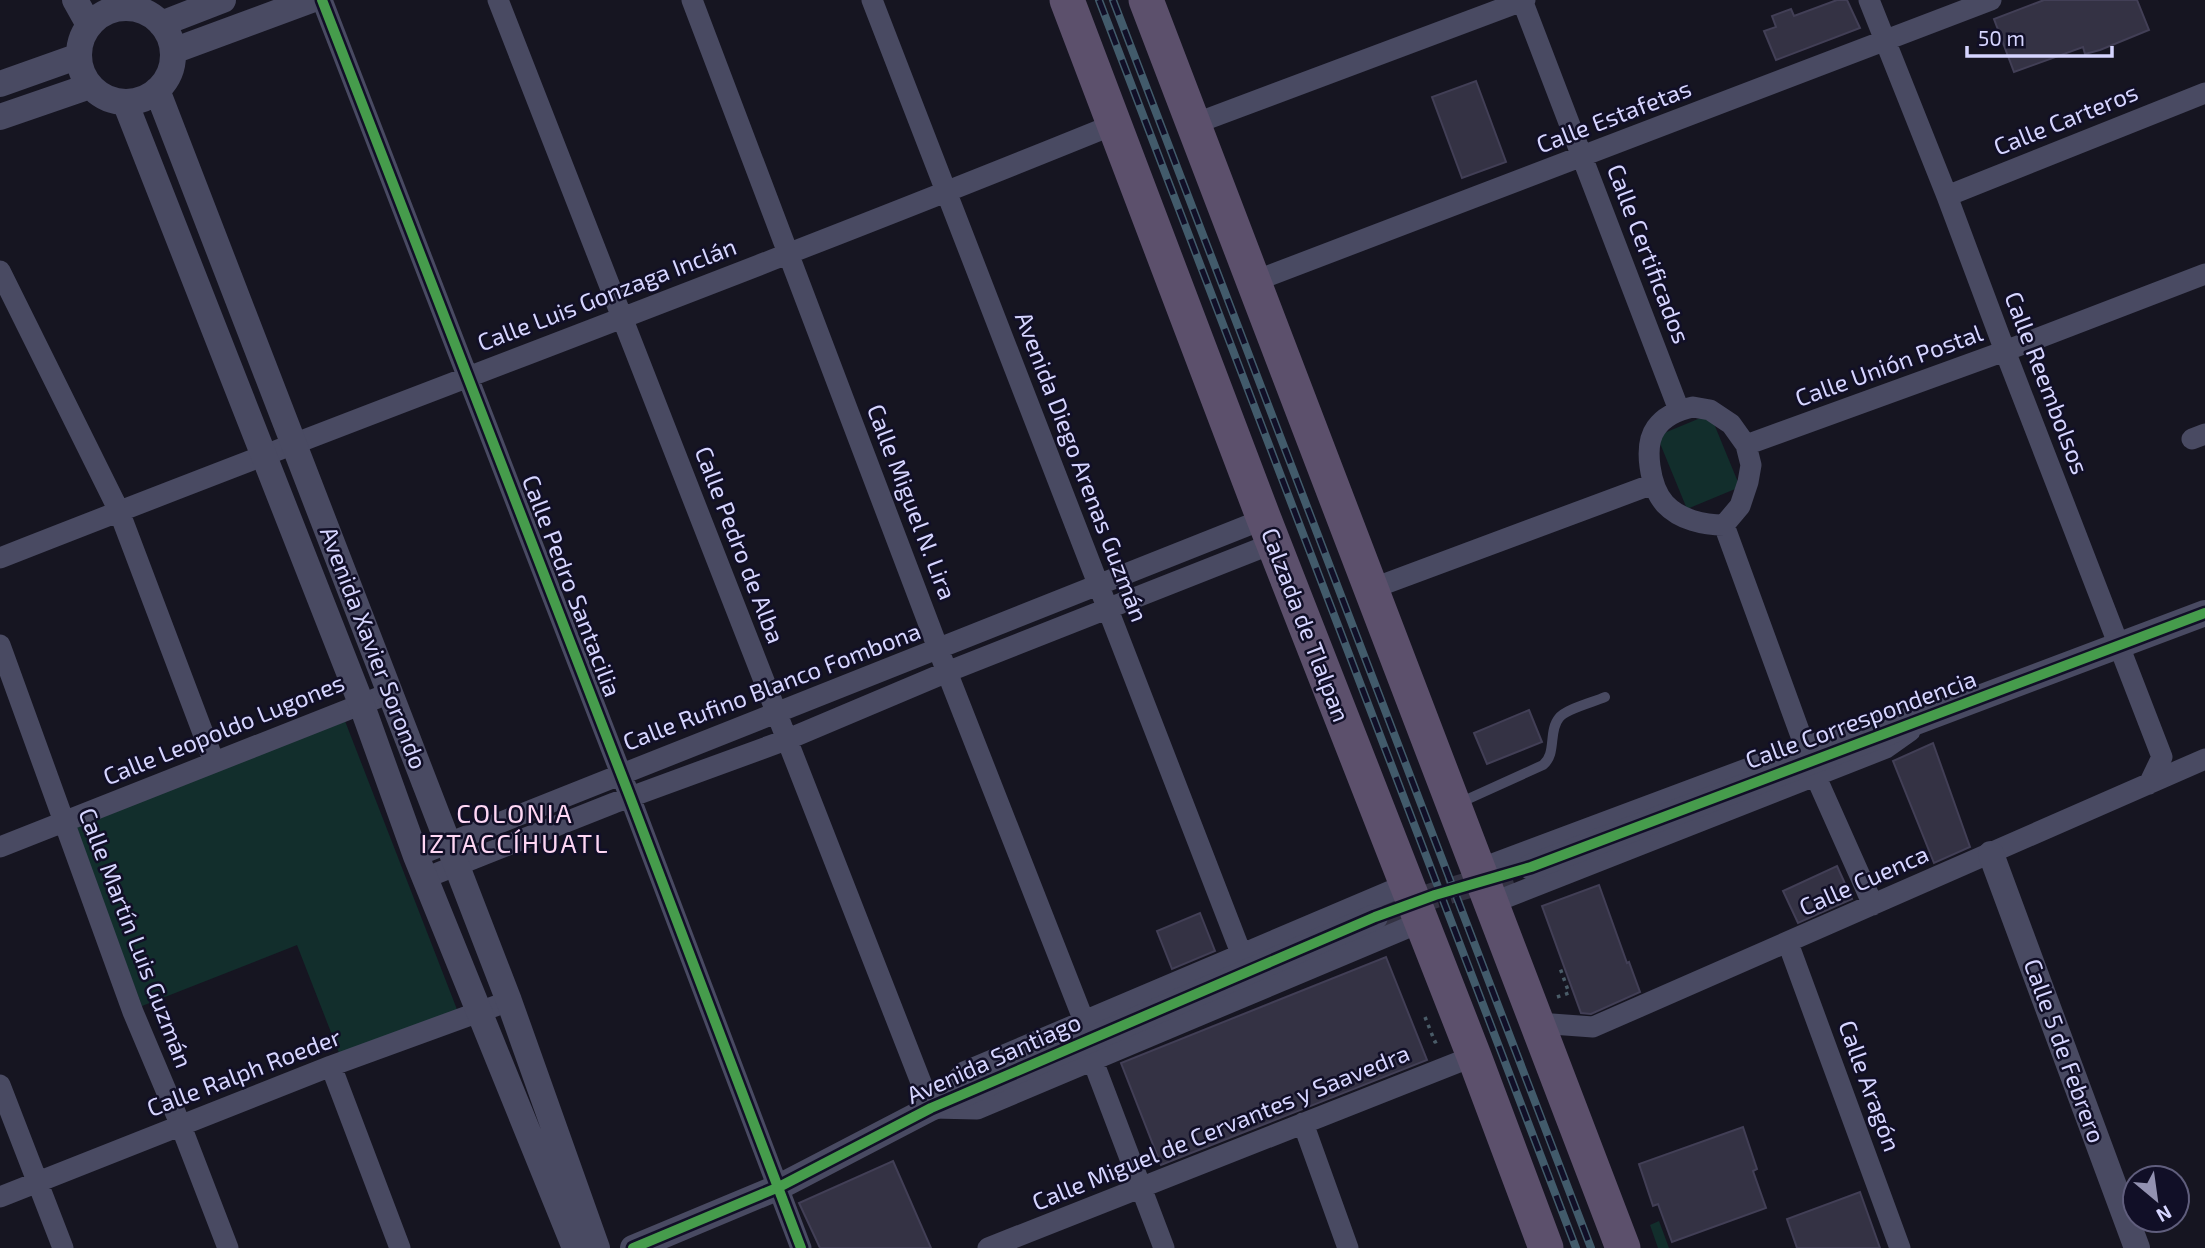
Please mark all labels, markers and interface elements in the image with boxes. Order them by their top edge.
scale bar [1967,14,2112,58]
text: 50 m [1978,25,2025,50]
street label: Calle Estafetas [1532,73,1695,158]
street label: Calle Carteros [1989,77,2142,161]
street label: Calle Certificados [1602,160,1697,347]
street label: Calle Luis Gonzaga Inclán [473,231,740,356]
street label: Calle Reembolsos [1999,287,2096,478]
street label: Avenida Diego Arenas Guzmán [1010,307,1155,625]
street label: Calle Unión Postal [1791,317,1986,412]
street label: Calle Miguel N. Lira [862,400,963,603]
street label: Calle Pedro de Alba [689,442,791,647]
street label: Calle Pedro Santacilia [517,470,628,700]
street label: Avenida Xavier Sorondo [315,522,434,773]
street label: Calzada de Tlalpan [1256,523,1357,726]
street label: Calle Rufino Blanco Fombona [618,615,924,756]
street label: Calle Correspondencia [1741,663,1980,774]
street label: Calle Leopoldo Lugones [99,667,348,790]
district label: COLONIA IZTACCÍHUATL [420,797,610,858]
street label: Calle Martín Luis Guzmán [73,803,199,1072]
street label: Calle Cuenca [1794,838,1933,921]
street label: Calle 5 de Febrero [2019,954,2112,1147]
street label: Avenida Santiago [902,1006,1085,1109]
street label: Calle Aragón [1833,1016,1908,1155]
street label: Calle Ralph Roeder [142,1021,345,1122]
street label: Calle Miguel de Cervantes y Saavedra [1027,1037,1413,1216]
north arrow [2121,1164,2191,1234]
text: N [2153,1201,2176,1228]

